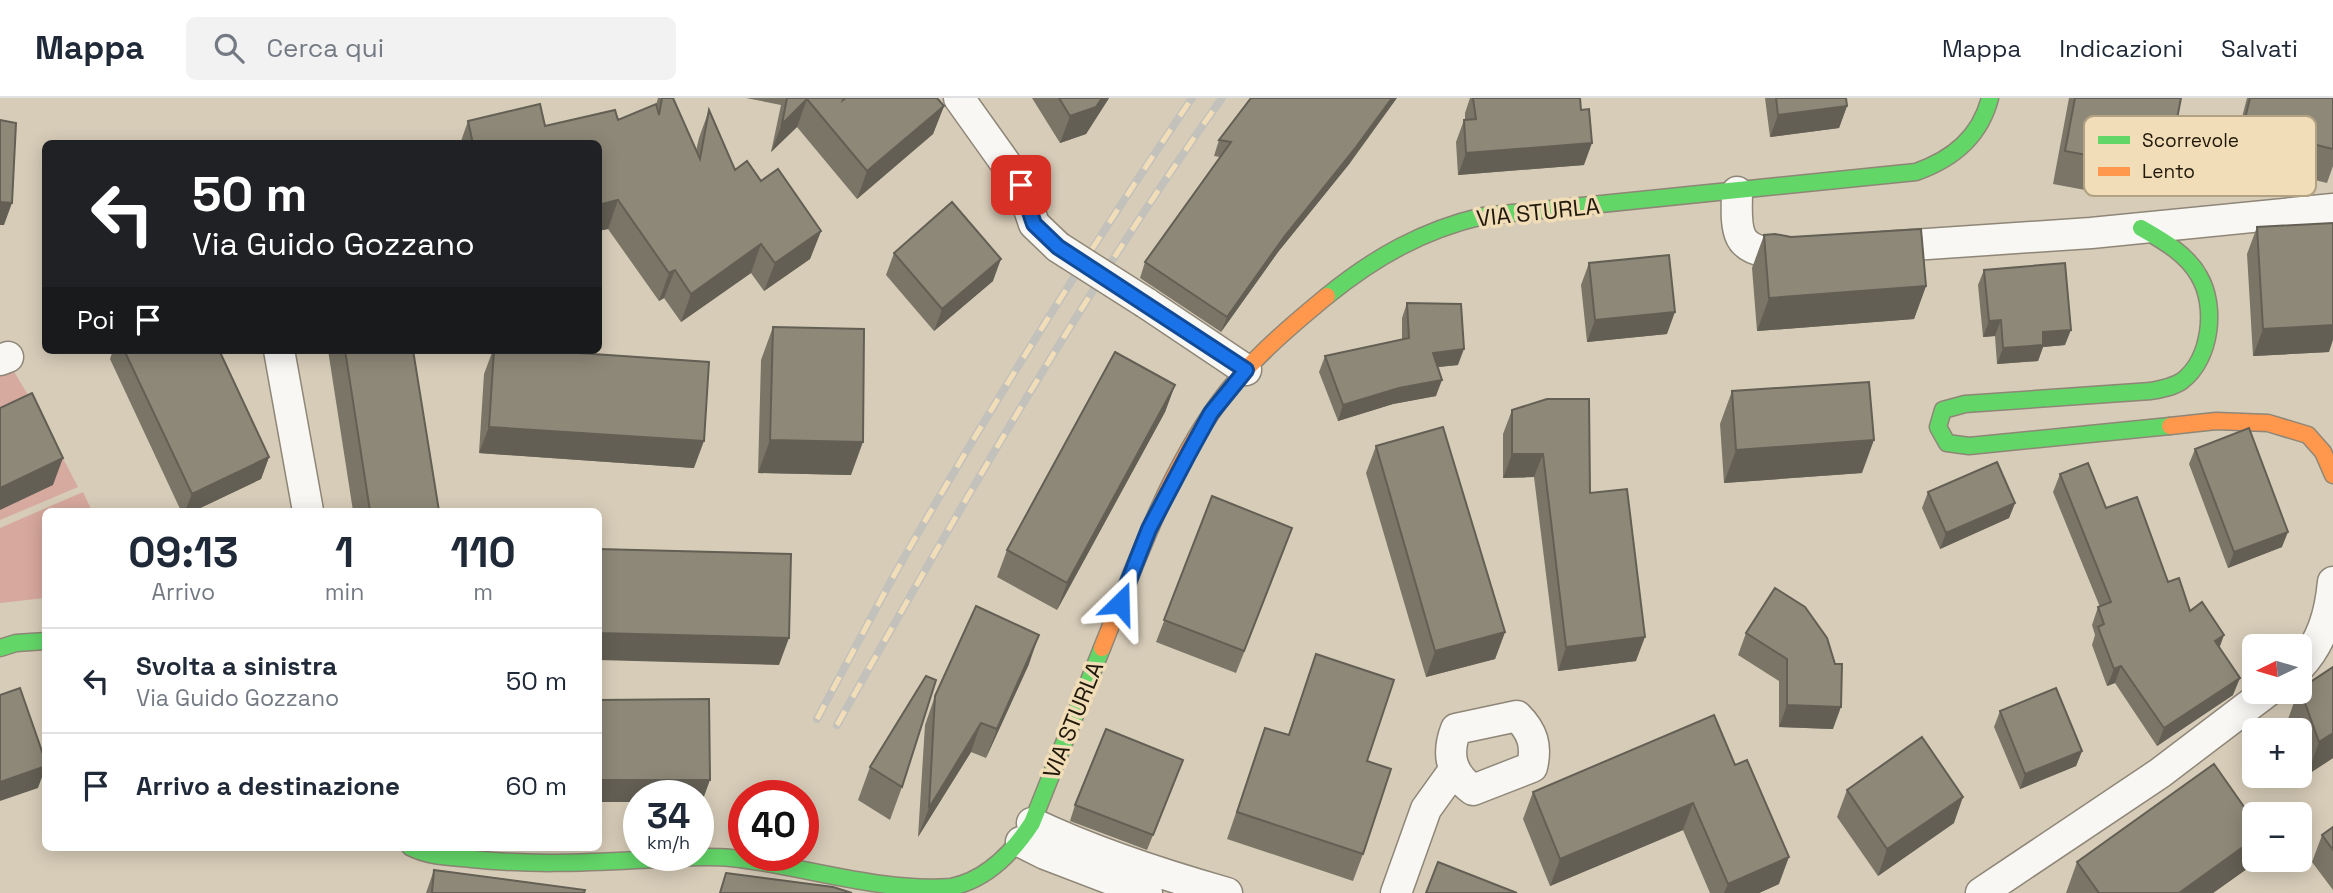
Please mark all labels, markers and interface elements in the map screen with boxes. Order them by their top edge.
search box [186,17,676,80]
text: Mappa [35,27,144,69]
icon: search [210,29,248,67]
text: Cerca qui [266,31,384,65]
text: Mappa [1942,33,2021,64]
text: Indicazioni [2059,33,2183,64]
text: Salvati [2221,33,2298,64]
legend [2084,116,2316,196]
text: Scorrevole [2142,128,2239,153]
pin [991,155,1051,215]
text: Lento [2142,159,2195,184]
text: 50 m [192,163,307,225]
icon: arrive [1002,166,1040,204]
icon: left [77,168,168,259]
street label: VIA STURLA [1475,191,1601,233]
text: Via Guido Gozzano [192,224,475,264]
icon: arrive [129,301,167,339]
text: Poi [77,303,115,337]
text: 09:13 [128,526,238,579]
text: 1 [335,526,354,579]
text: 110 [451,526,516,579]
position arrow [1083,566,1157,640]
text: Arrivo [152,577,215,607]
text: min [325,577,364,607]
text: m [473,577,493,607]
north arrow [2242,634,2312,704]
map controls [2242,634,2312,872]
text: Svolta a sinistra [136,649,337,683]
street label: VIA STURLA [1036,657,1110,783]
icon: left [77,662,115,700]
text: 50 m [506,664,567,698]
text: Via Guido Gozzano [136,683,339,713]
button: + [2242,718,2312,788]
icon: arrive [77,767,115,805]
text: Arrivo a destinazione [136,769,400,803]
text: 60 m [505,769,567,803]
speed limit sign: 40 [728,780,819,871]
text: 34 [647,794,690,838]
button: − [2242,802,2312,872]
text: km/h [647,831,690,854]

